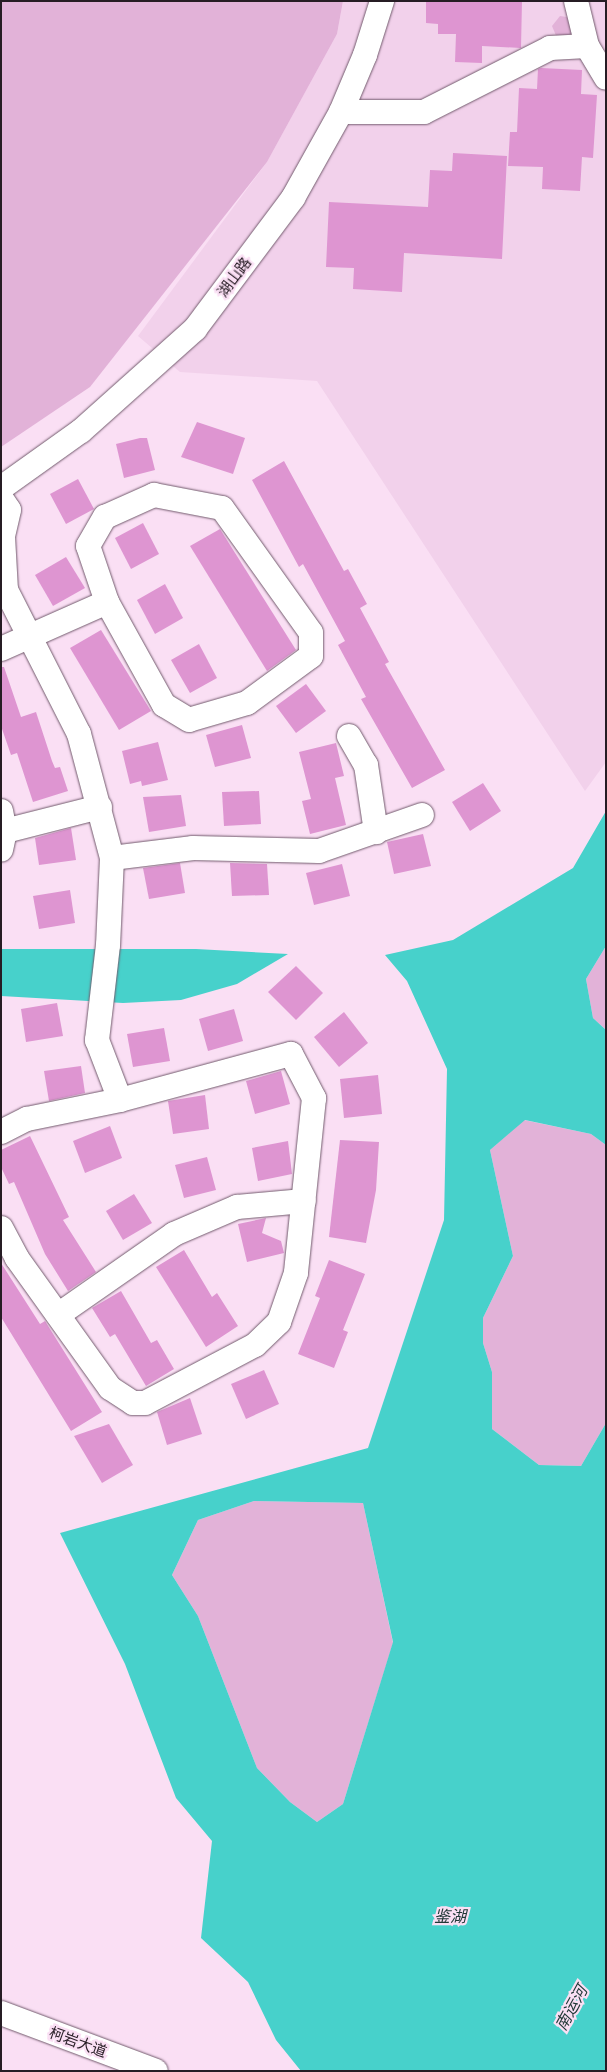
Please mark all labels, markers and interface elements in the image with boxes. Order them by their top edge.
street label: 湖山路 [213,254,255,300]
water label: 鉴湖 [434,1906,466,1926]
water label: 南运河 [551,1982,591,2034]
street label: 柯岩大道 [47,2023,109,2061]

